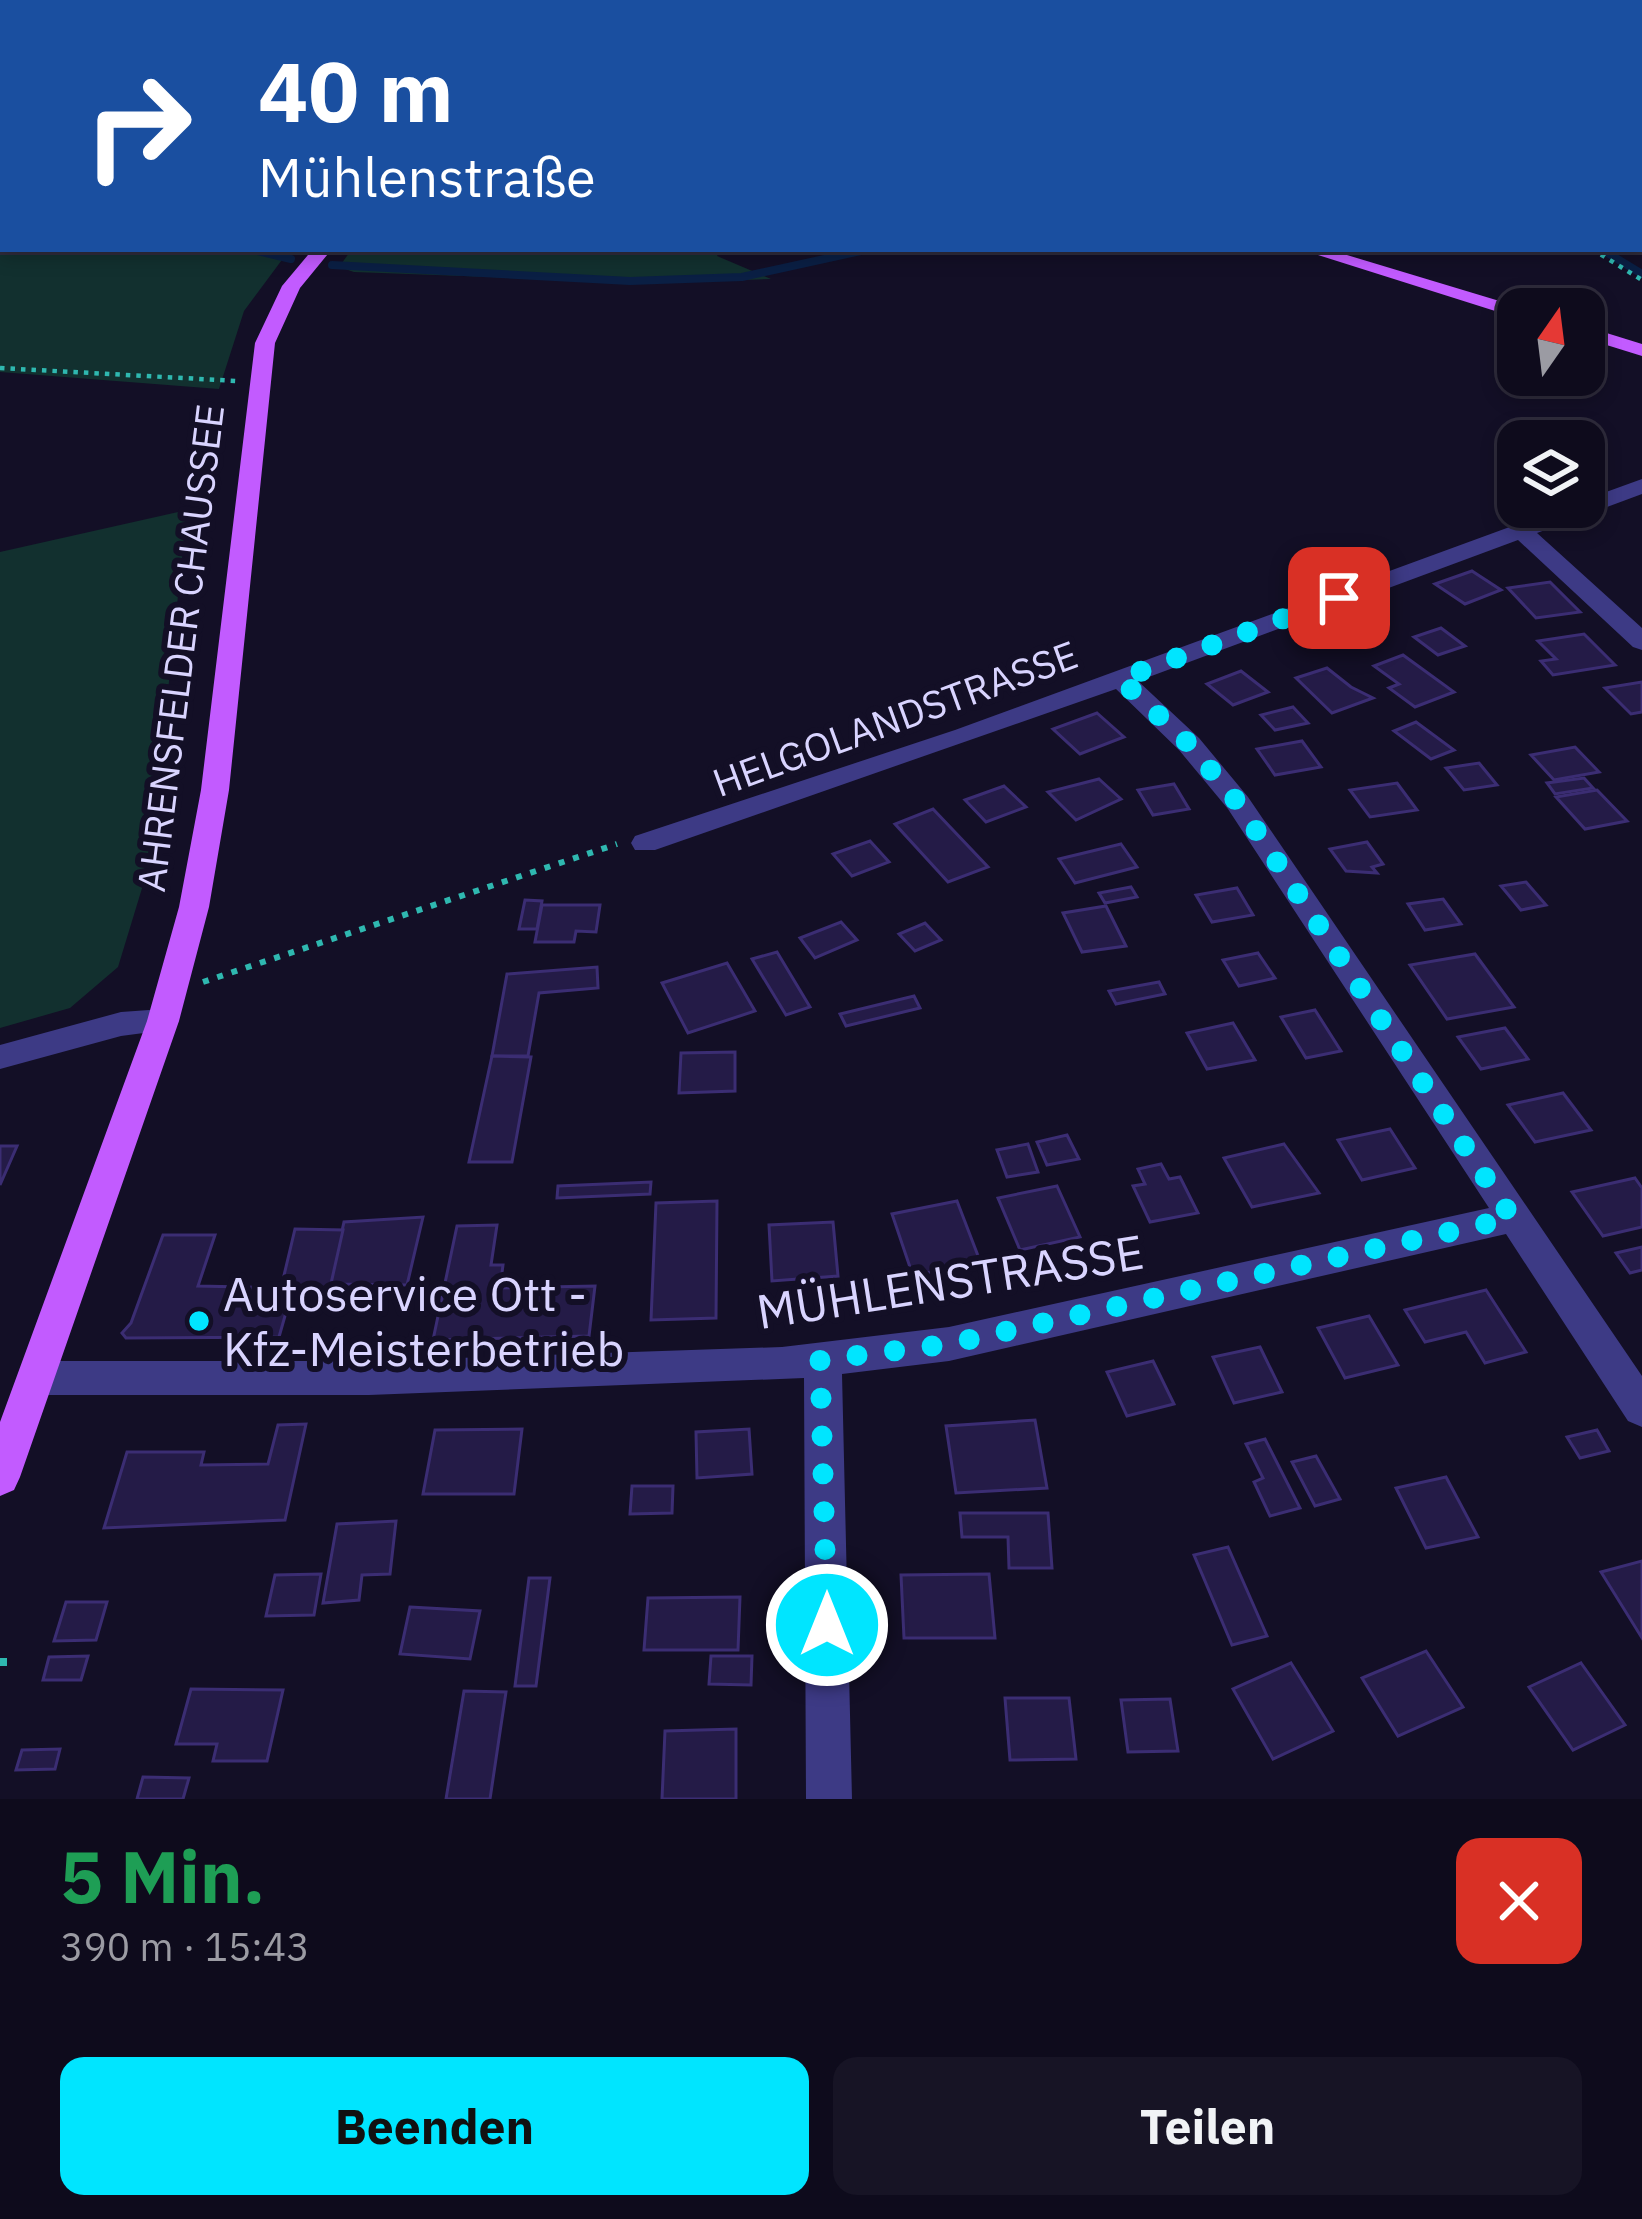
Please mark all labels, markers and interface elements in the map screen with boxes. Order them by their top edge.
text: 40 m [258,36,454,145]
icon: right [60,48,216,204]
text: Mühlenstraße [258,142,596,212]
north arrow [1497,288,1605,396]
map controls [1497,288,1605,528]
street label: AHRENSFELDER CHAUSSEE [125,401,235,895]
button: layers [1497,420,1605,528]
pin [1288,547,1390,649]
icon: arrive [1306,565,1372,631]
street label: HELGOLANDSTRASSE [706,628,1084,808]
street label: MÜHLENSTRASSE [752,1220,1148,1342]
place label: Autoservice Ott - Kfz-Meisterbetrieb [223,1262,624,1379]
marker: Autoservice Ott - Kfz-Meisterbetrieb [186,1308,212,1334]
position arrow [764,1562,890,1688]
text: 5 Min. [60,1829,265,1923]
button: close [1456,1838,1582,1964]
text: 390 m · 15:43 [60,1921,310,1972]
button: Beenden [60,2057,809,2195]
button: Teilen [833,2057,1582,2195]

